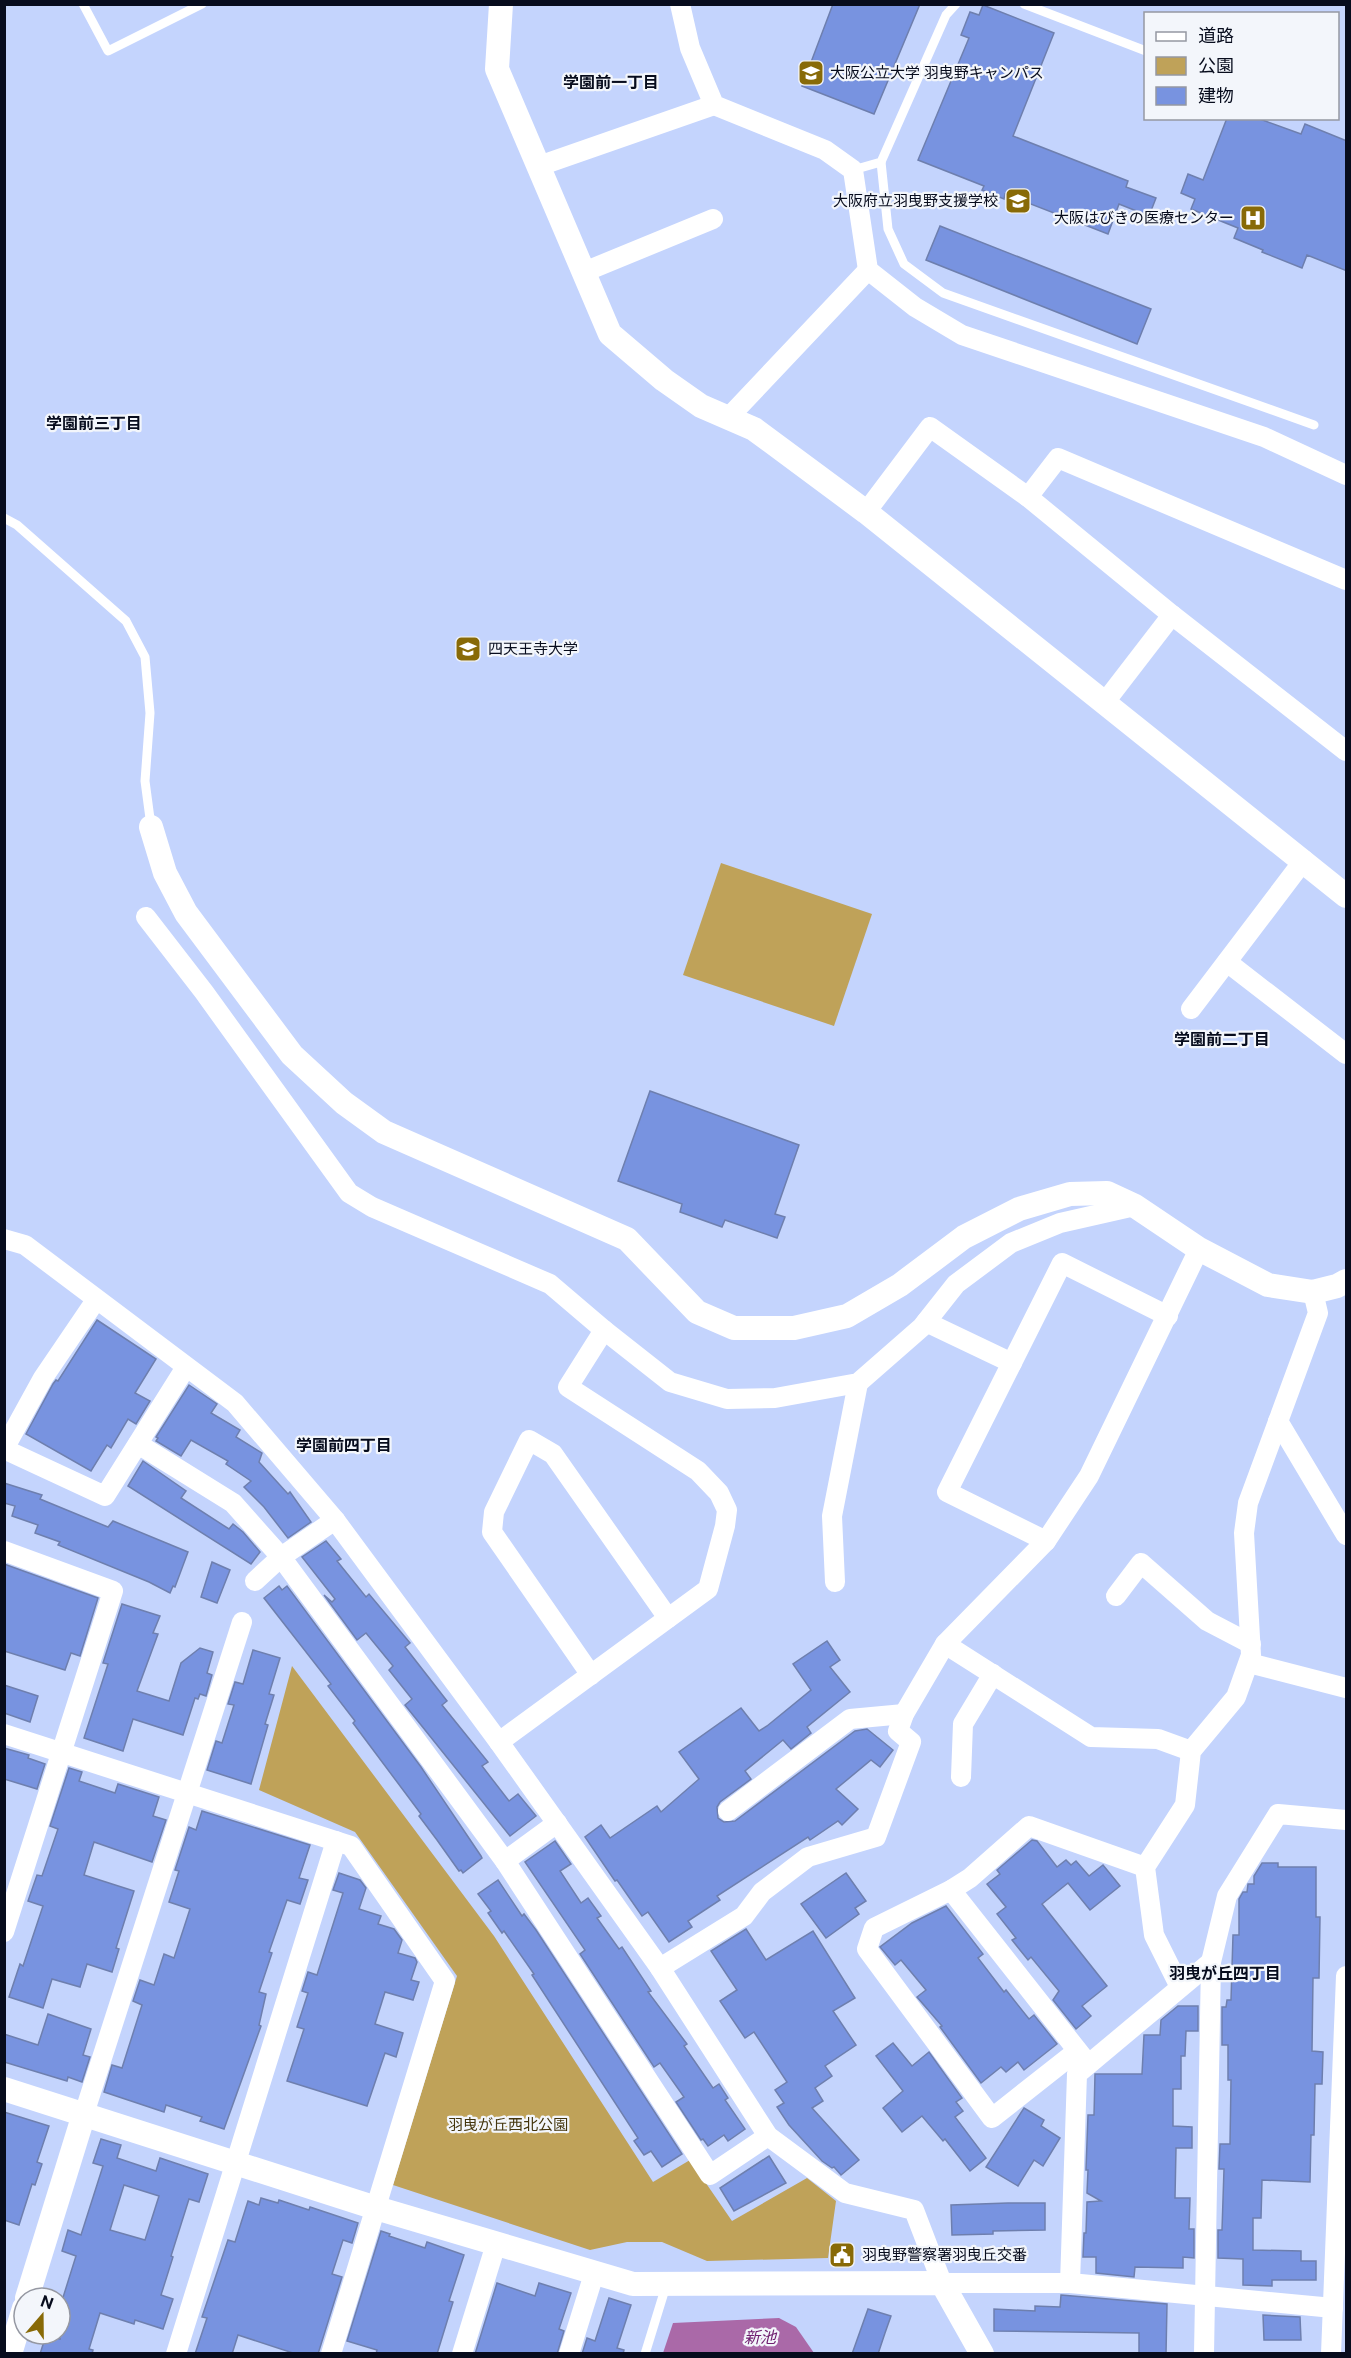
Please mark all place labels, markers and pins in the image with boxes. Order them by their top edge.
school or university icon: 大阪公立大学 羽曳野キャンパス [796,58,826,88]
place label: 大阪公立大学 羽曳野キャンパス [830,64,1044,81]
school or university icon: 大阪府立羽曳野支援学校 [1003,186,1033,216]
place label: 大阪府立羽曳野支援学校 [833,192,998,209]
hospital icon: 大阪はびきの医療センター [1238,203,1268,233]
place label: 大阪はびきの医療センター [1054,209,1234,226]
school or university icon: 四天王寺大学 [453,634,483,664]
place label: 四天王寺大学 [488,640,578,657]
public building icon: 羽曳野警察署羽曳丘交番 [827,2240,857,2270]
place label: 羽曳野警察署羽曳丘交番 [862,2246,1027,2263]

